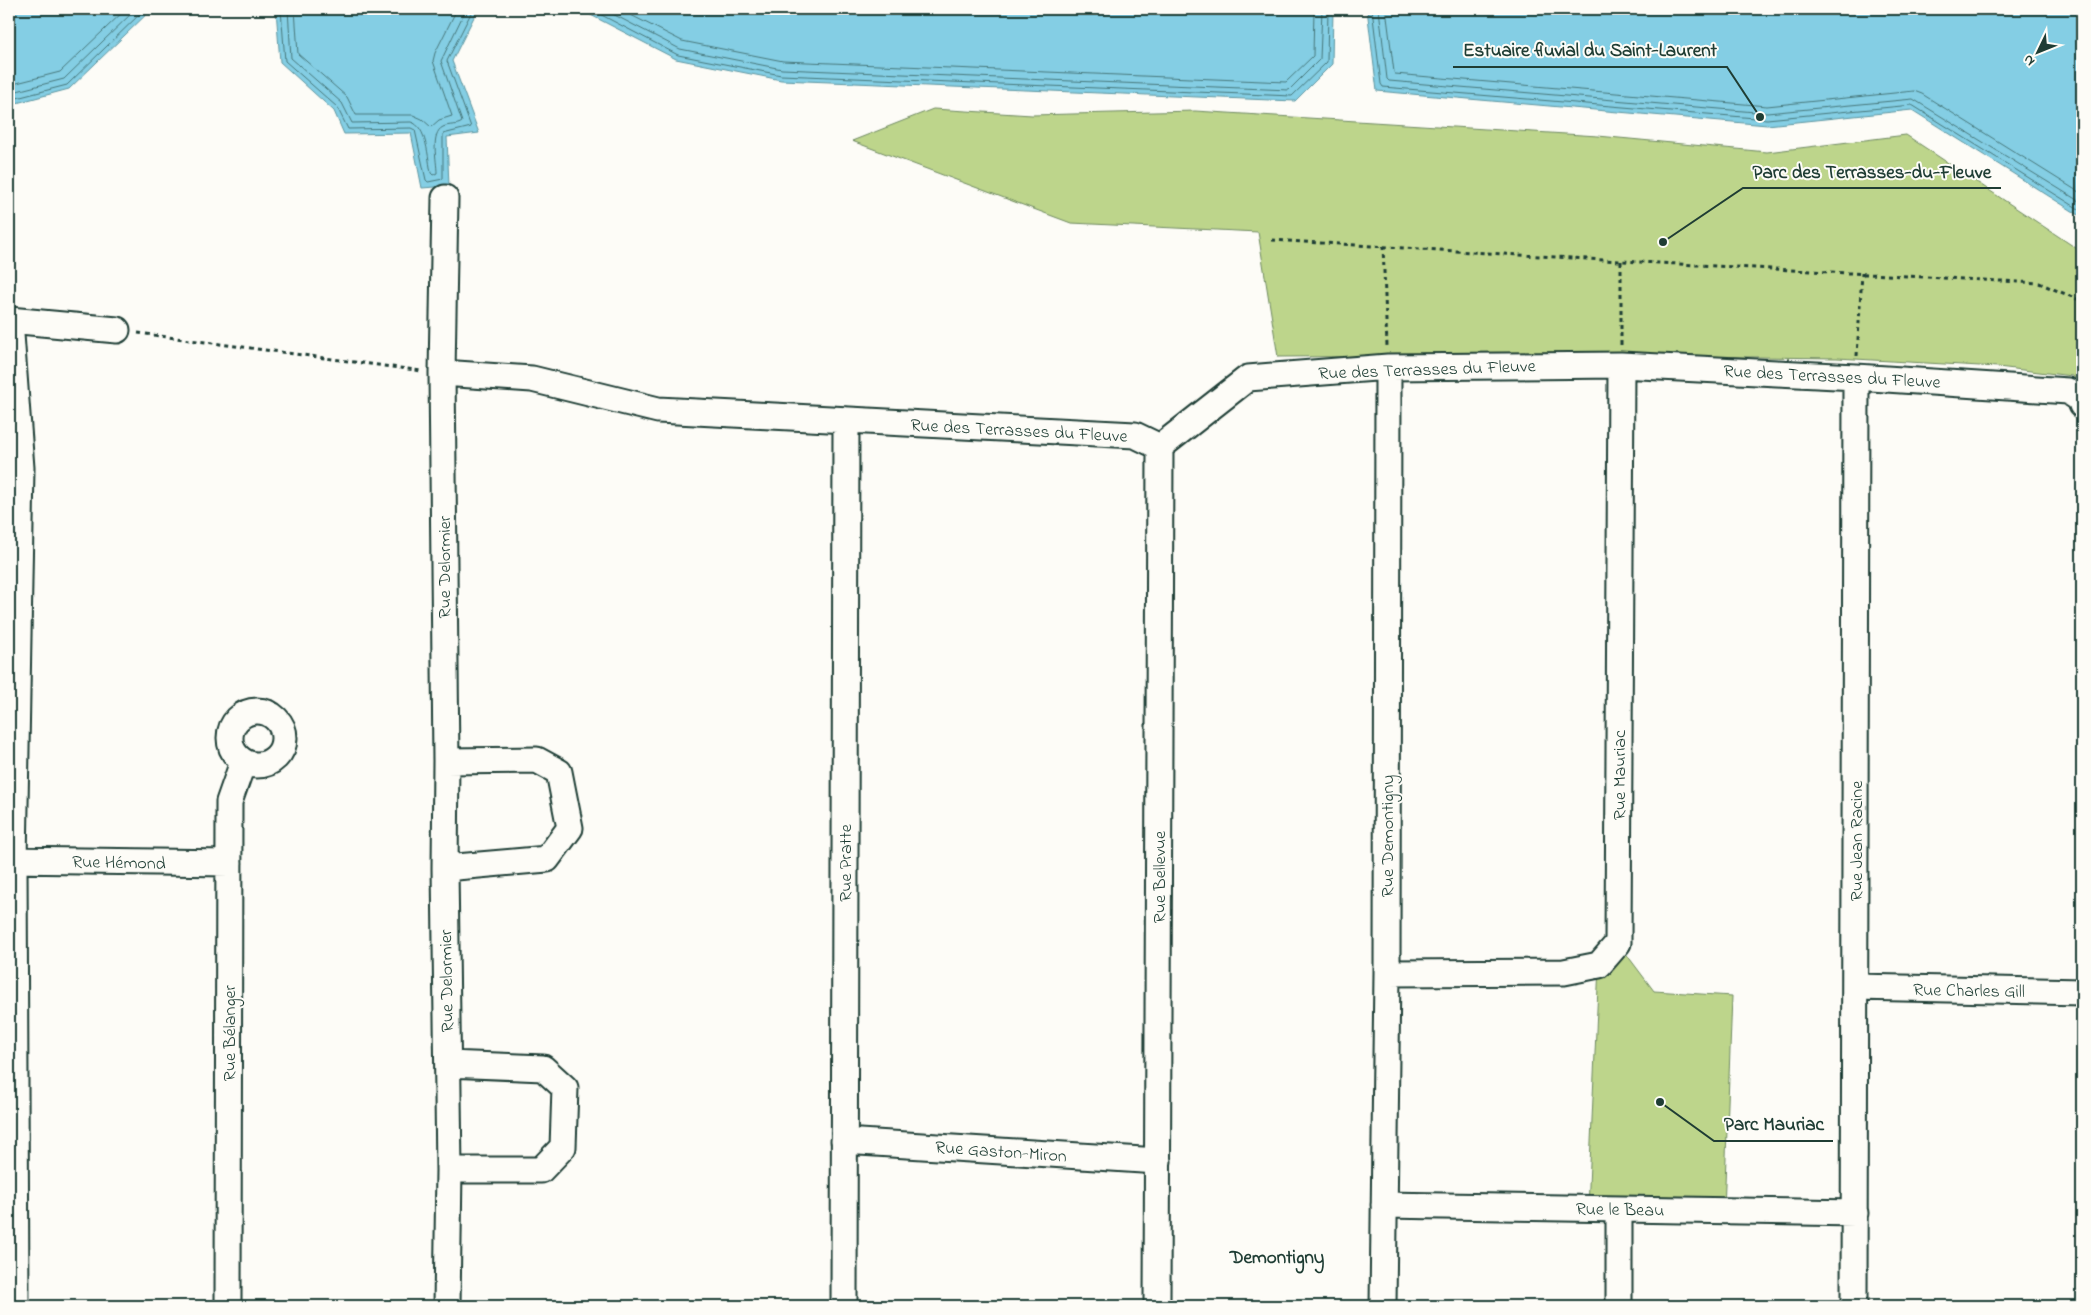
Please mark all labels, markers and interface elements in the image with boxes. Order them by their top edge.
north arrow [2014,28,2064,78]
callout: Estuaire fluvial du Saint-Laurent [1453,33,1727,67]
text: Estuaire fluvial du Saint-Laurent [1463,38,1718,65]
text: N [2019,49,2040,70]
callout: Parc des Terrasses-du-Fleuve [1743,154,2001,188]
text: Parc des Terrasses-du-Fleuve [1753,160,1992,187]
street label: Rue des Terrasses du Fleuve [1318,354,1537,388]
street label: Rue des Terrasses du Fleuve [1723,359,1942,397]
street label: Rue des Terrasses du Fleuve [910,413,1129,451]
street label: Rue Delormier [433,515,459,618]
street label: Rue Mauriac [1608,730,1634,820]
street label: Rue Demontigny [1376,775,1403,897]
street label: Rue Jean Racine [1845,780,1871,901]
street label: Rue Pratte [834,823,860,902]
street label: Rue Bellevue [1148,830,1174,923]
street label: Rue Hémond [72,850,166,878]
street label: Rue Delormier [434,929,462,1033]
street label: Rue Charles Gill [1913,978,2025,1006]
street label: Rue Bélanger [218,984,245,1081]
callout: Parc Mauriac [1714,1107,1833,1141]
text: Parc Mauriac [1724,1112,1824,1139]
street label: Rue Gaston-Miron [934,1135,1068,1171]
street label: Rue le Beau [1575,1197,1664,1225]
district label: Demontigny [1229,1245,1325,1274]

